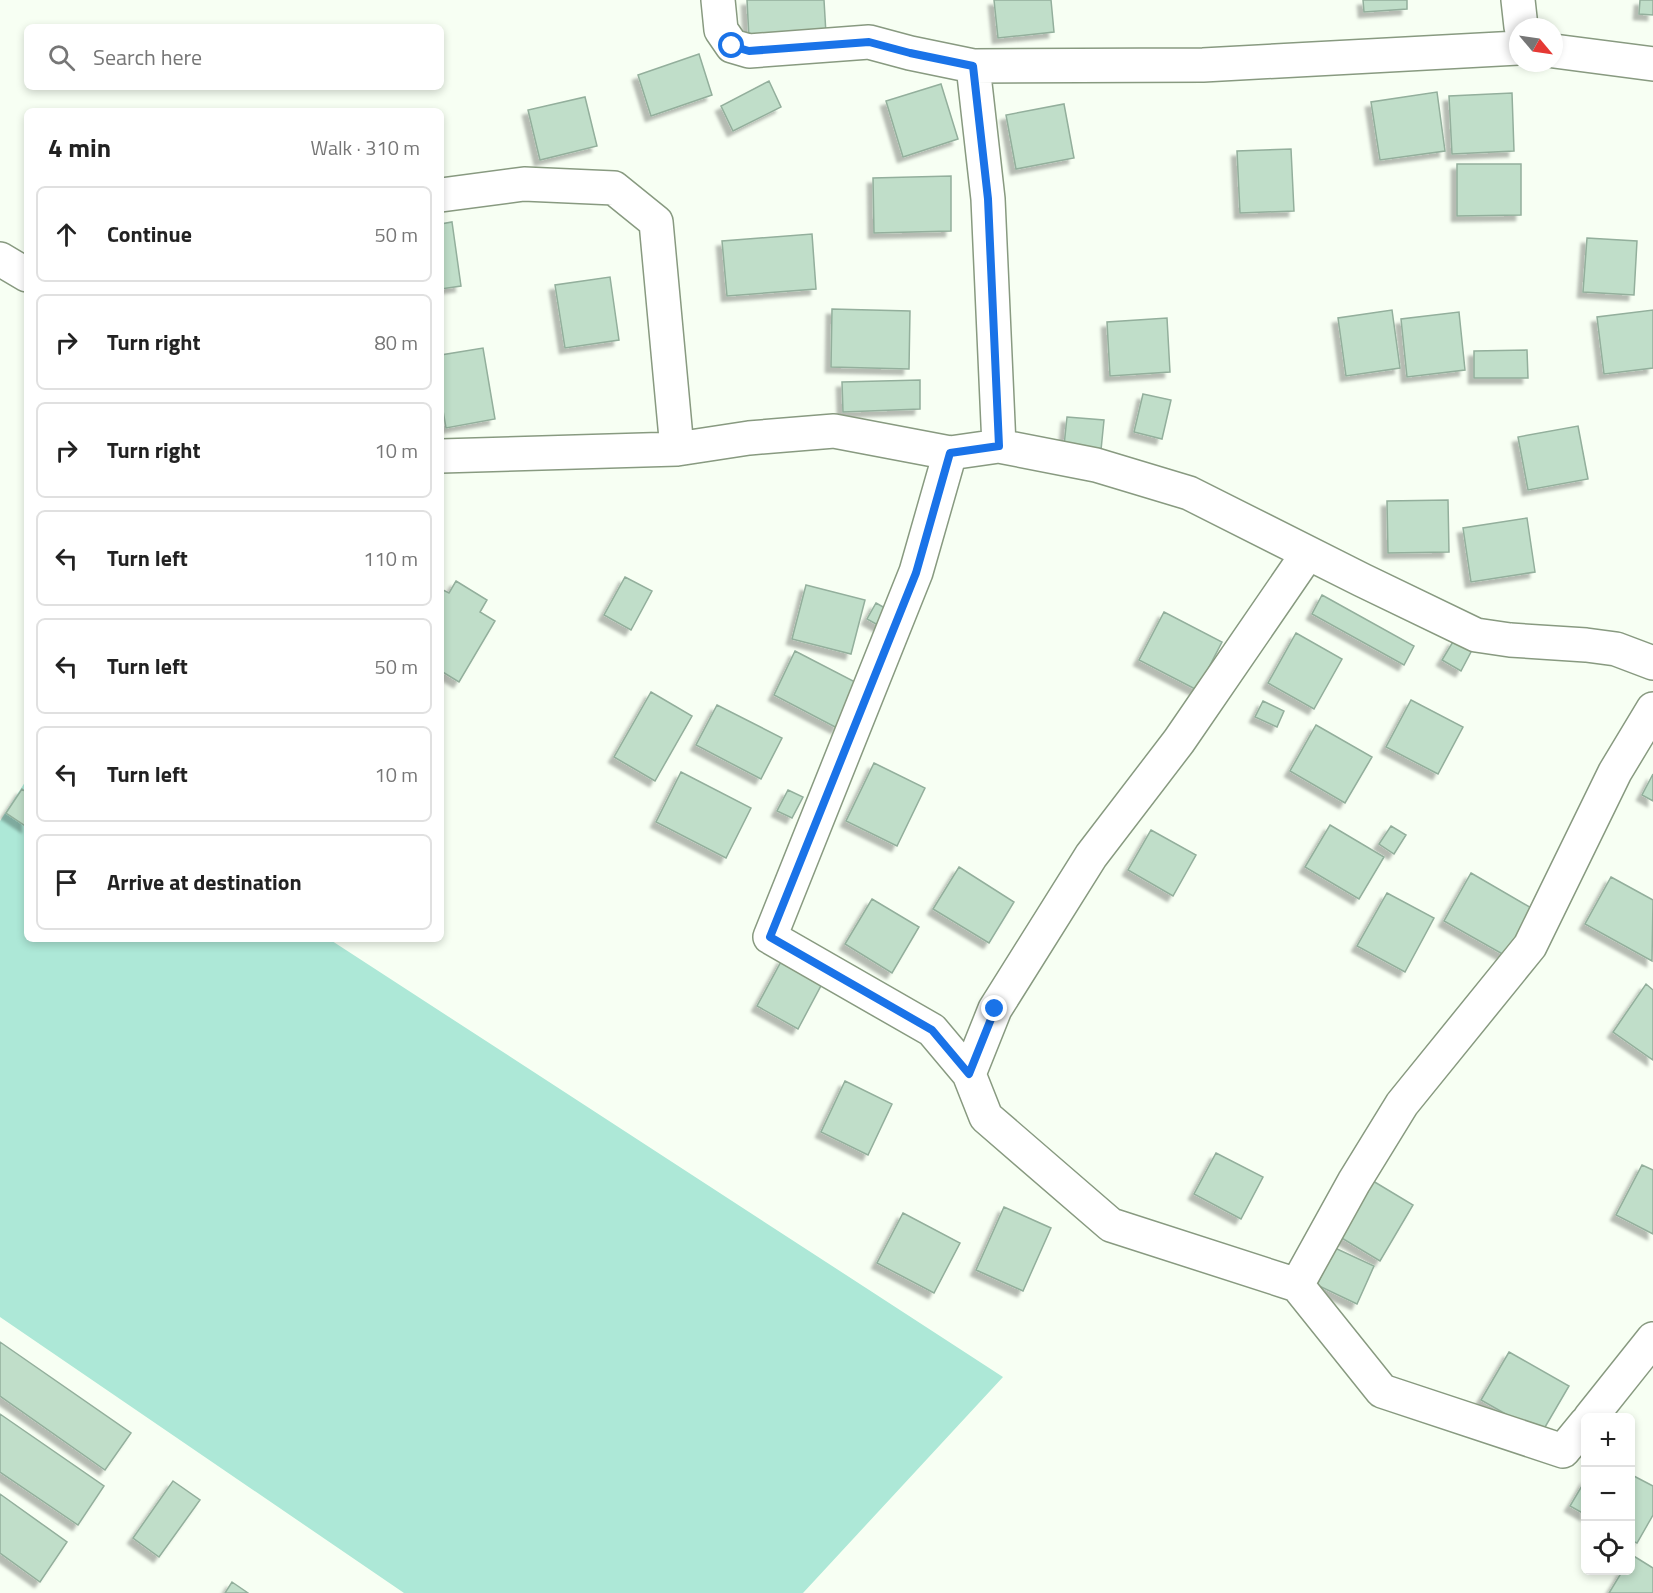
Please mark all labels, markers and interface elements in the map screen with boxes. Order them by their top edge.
north arrow [1509,18,1563,72]
search box [24,24,444,90]
route start [718,32,744,58]
text: Search here [93,40,202,74]
icon: search [45,41,78,74]
text: 4 min [48,128,111,167]
text: Walk · 310 m [311,132,420,163]
text: Continue [107,217,192,251]
icon: ahead [50,218,83,251]
text: 50 m [374,219,418,250]
text: Turn right [107,325,201,359]
icon: right [50,326,83,359]
text: 80 m [374,327,418,358]
text: Turn right [107,433,201,467]
icon: right [50,434,83,467]
text: 10 m [374,435,418,466]
text: Turn left [107,541,188,575]
icon: left [50,542,83,575]
text: 110 m [363,543,418,574]
text: Turn left [107,649,188,683]
icon: left [50,650,83,683]
text: 50 m [374,651,418,682]
text: Turn left [107,757,188,791]
icon: left [50,758,83,791]
text: 10 m [374,759,418,790]
text: Arrive at destination [107,865,302,899]
icon: arrive [50,866,83,899]
route end [981,995,1007,1021]
map controls [1581,1413,1635,1575]
button: + [1581,1413,1635,1467]
button: − [1581,1467,1635,1521]
button: locate [1581,1521,1635,1575]

